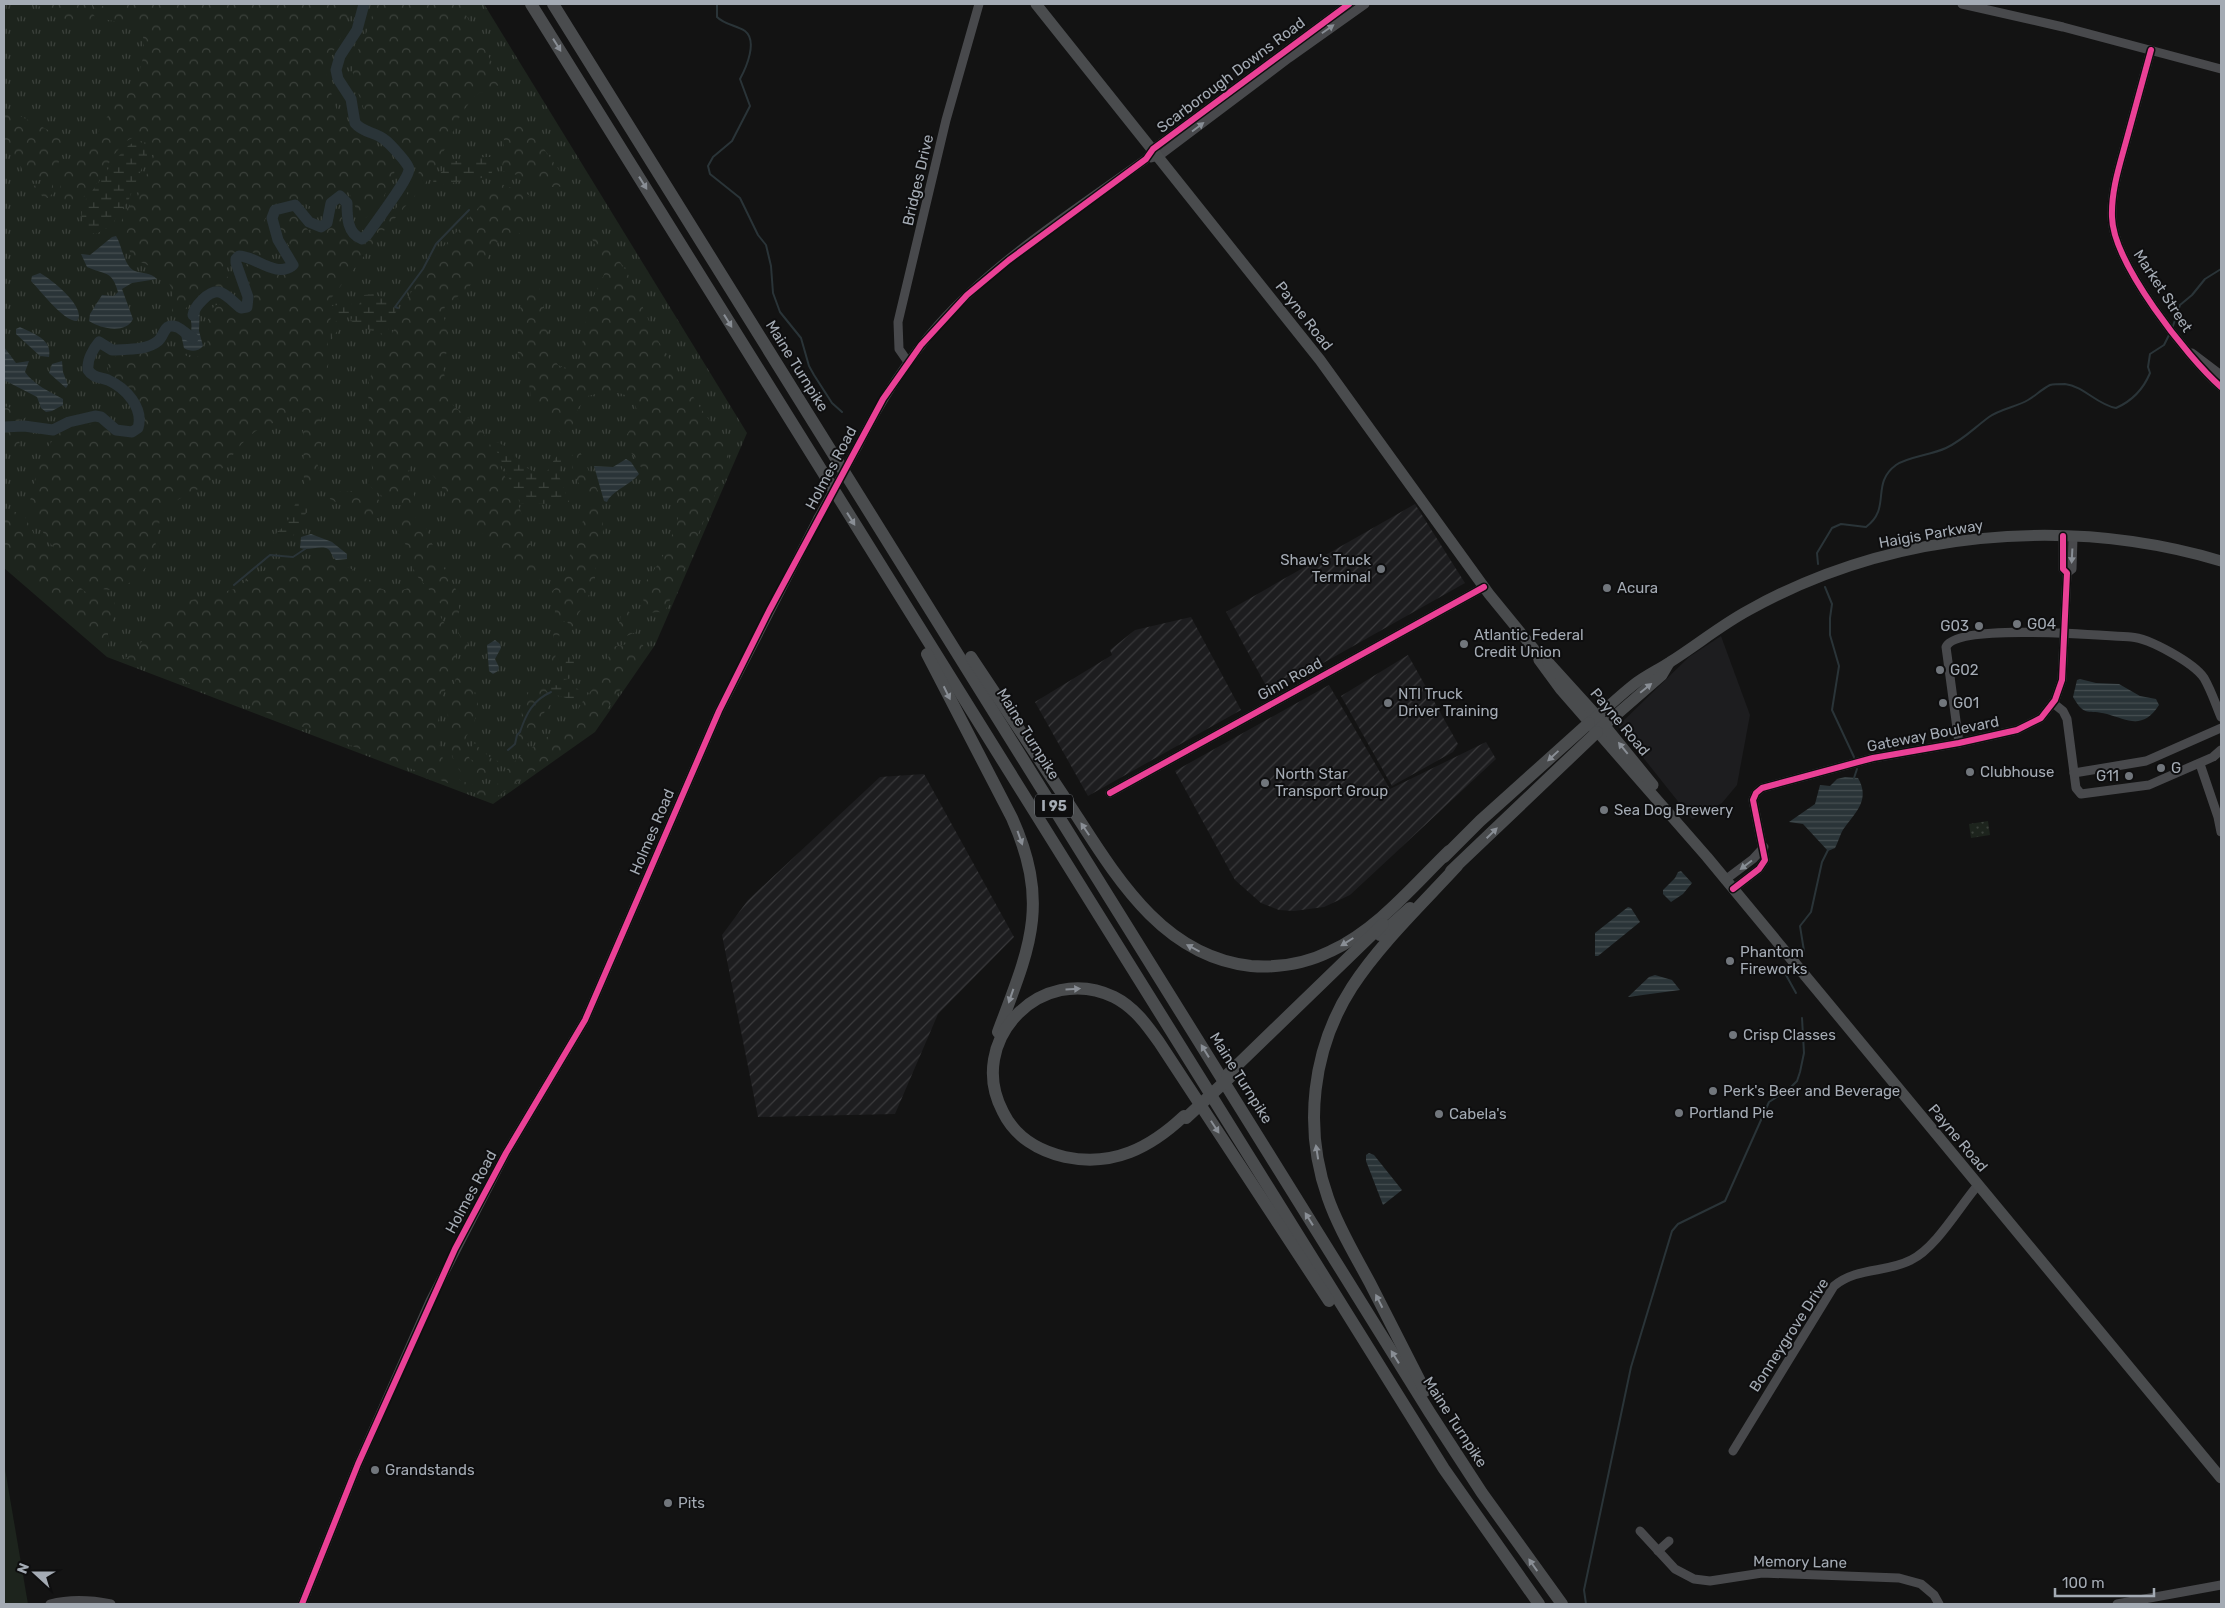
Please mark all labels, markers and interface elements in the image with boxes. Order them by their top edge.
street label: Scarborough Downs Road [1153,13,1309,137]
one-way arrow [1321,24,1335,34]
one-way arrow [552,39,562,52]
one-way arrow [1191,122,1205,132]
street label: Bridges Drive [899,133,937,227]
one-way arrow [638,177,647,190]
street label: Market Street [2130,246,2196,336]
street label: Payne Road [1271,278,1337,354]
one-way arrow [724,315,733,328]
street label: Maine Turnpike [762,317,832,415]
street label: Holmes Road [802,423,860,513]
one-way arrow [847,512,856,525]
street label: Haigis Parkway [1877,516,1985,552]
one-way arrow [2068,548,2076,564]
place label: Shaw's Truck Terminal [1280,551,1371,586]
marker: Shaw's Truck Terminal [1375,563,1387,575]
place label: Acura [1617,579,1658,597]
marker: Acura [1601,582,1613,594]
place label: G04 [2027,615,2056,633]
place label: G03 [1940,617,1969,635]
marker: G04 [2011,618,2023,630]
marker: G03 [1973,620,1985,632]
place label: Atlantic Federal Credit Union [1474,626,1584,661]
marker: Atlantic Federal Credit Union [1458,638,1470,650]
street label: Ginn Road [1254,654,1326,704]
place label: G02 [1950,661,1979,679]
marker: G02 [1934,664,1946,676]
one-way arrow [1639,683,1652,694]
street label: Maine Turnpike [993,685,1063,783]
place label: NTI Truck Driver Training [1398,685,1498,720]
street label: Payne Road [1587,685,1653,759]
one-way arrow [943,686,951,700]
place label: G01 [1953,694,1979,712]
marker: NTI Truck Driver Training [1382,697,1394,709]
marker: G01 [1937,697,1949,709]
street label: Gateway Boulevard [1865,712,2001,756]
one-way arrow [1618,742,1629,755]
one-way arrow [1547,750,1559,762]
place label: G [2171,759,2181,777]
marker: G [2155,762,2167,774]
place label: Clubhouse [1980,763,2054,781]
place label: North Star Transport Group [1275,765,1388,800]
marker: Clubhouse [1964,766,1976,778]
place label: G11 [2096,767,2119,785]
marker: G11 [2123,770,2135,782]
marker: North Star Transport Group [1259,777,1271,789]
street label: Holmes Road [626,786,678,878]
road number: I 95 [1035,794,1073,818]
place label: Sea Dog Brewery [1614,801,1733,819]
marker: Sea Dog Brewery [1598,804,1610,816]
one-way arrow [1080,822,1090,835]
one-way arrow [1485,827,1497,839]
one-way arrow [1016,831,1024,846]
one-way arrow [1740,859,1753,870]
one-way arrow [1341,937,1354,947]
place label: Phantom Fireworks [1740,943,1808,978]
one-way arrow [1185,944,1200,952]
marker: Phantom Fireworks [1724,955,1736,967]
one-way arrow [1065,985,1081,993]
one-way arrow [1007,988,1014,1003]
place label: Crisp Classes [1743,1026,1836,1044]
street label: Maine Turnpike [1206,1029,1276,1127]
marker: Crisp Classes [1727,1029,1739,1041]
one-way arrow [1200,1044,1209,1057]
place label: Perk's Beer and Beverage [1723,1082,1900,1100]
marker: Perk's Beer and Beverage [1707,1085,1719,1097]
street label: Payne Road [1925,1101,1991,1175]
place label: Portland Pie [1689,1104,1774,1122]
place label: Cabela's [1449,1105,1507,1123]
marker: Portland Pie [1673,1107,1685,1119]
marker: Cabela's [1433,1108,1445,1120]
one-way arrow [1210,1120,1220,1134]
one-way arrow [1312,1144,1320,1160]
street label: Holmes Road [442,1147,500,1237]
one-way arrow [1304,1212,1314,1225]
street label: Bonneygrove Drive [1746,1275,1832,1395]
one-way arrow [1375,1294,1383,1308]
one-way arrow [1390,1350,1399,1363]
street label: Maine Turnpike [1419,1373,1491,1471]
place label: Grandstands [385,1461,475,1479]
marker: Grandstands [369,1464,381,1476]
place label: Pits [678,1494,705,1512]
marker: Pits [662,1497,674,1509]
north arrow [10,1548,60,1598]
street label: Memory Lane [1753,1552,1847,1572]
one-way arrow [1528,1558,1538,1572]
text: N [14,1561,33,1576]
scale bar [2055,1566,2154,1598]
text: 100 m [2062,1574,2104,1592]

